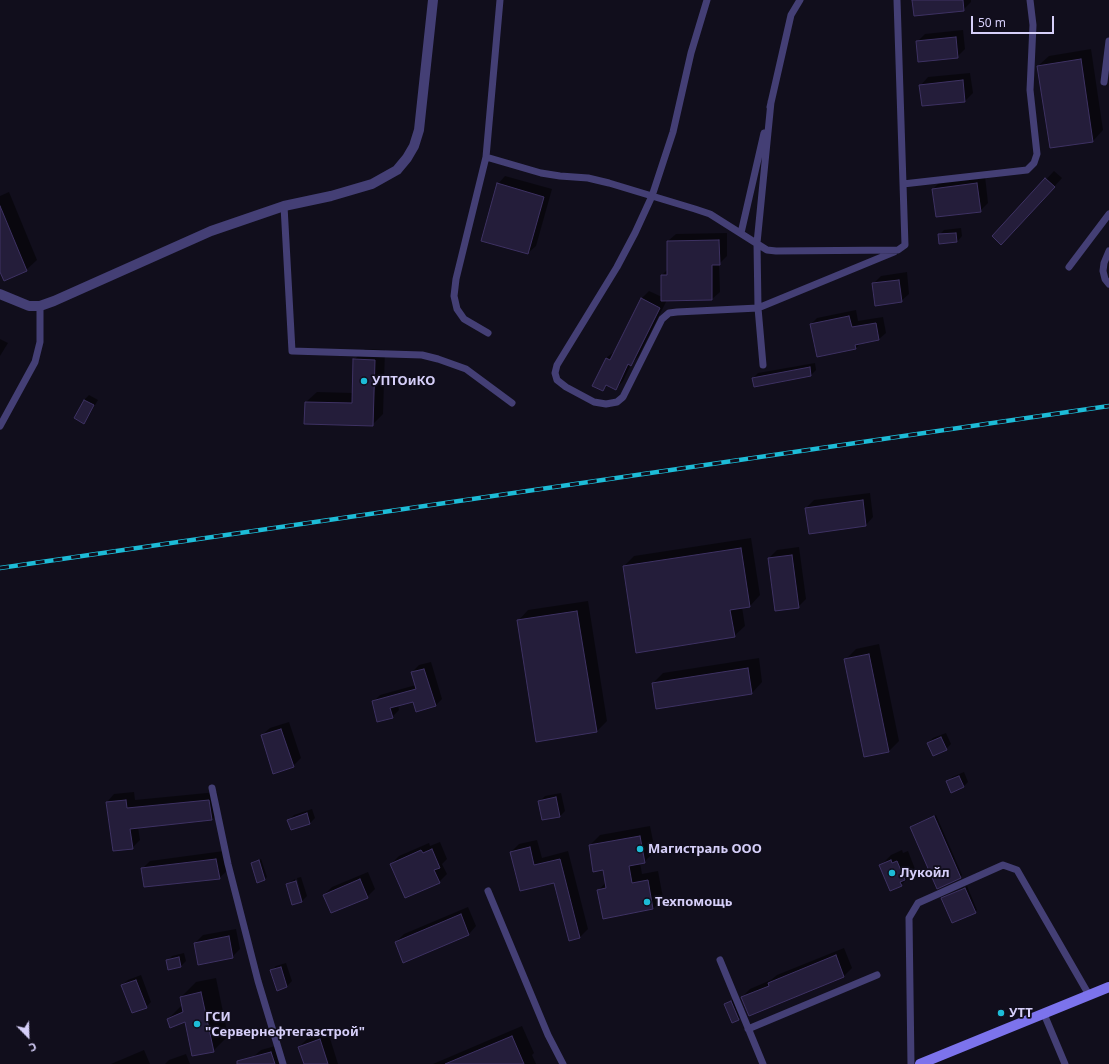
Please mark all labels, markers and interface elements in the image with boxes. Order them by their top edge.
scale bar [973,8,1056,34]
text: 50 m [978,14,1006,31]
place label: УПТОиКО [372,373,435,389]
marker: УПТОиКО [359,376,369,386]
place label: Магистраль ООО [648,841,762,857]
marker: Магистраль ООО [635,844,645,854]
place label: Лукойл [900,865,950,881]
marker: Лукойл [887,868,897,878]
place label: Техпомощь [655,894,732,910]
marker: Техпомощь [642,897,652,907]
place label: УТТ [1009,1005,1033,1021]
marker: УТТ [996,1008,1006,1018]
place label: ГСИ "Сервернефтегазстрой" [205,1009,365,1040]
north arrow [8,1016,48,1056]
marker: ГСИ "Сервернефтегазстрой" [192,1019,202,1029]
text: С [27,1039,39,1056]

